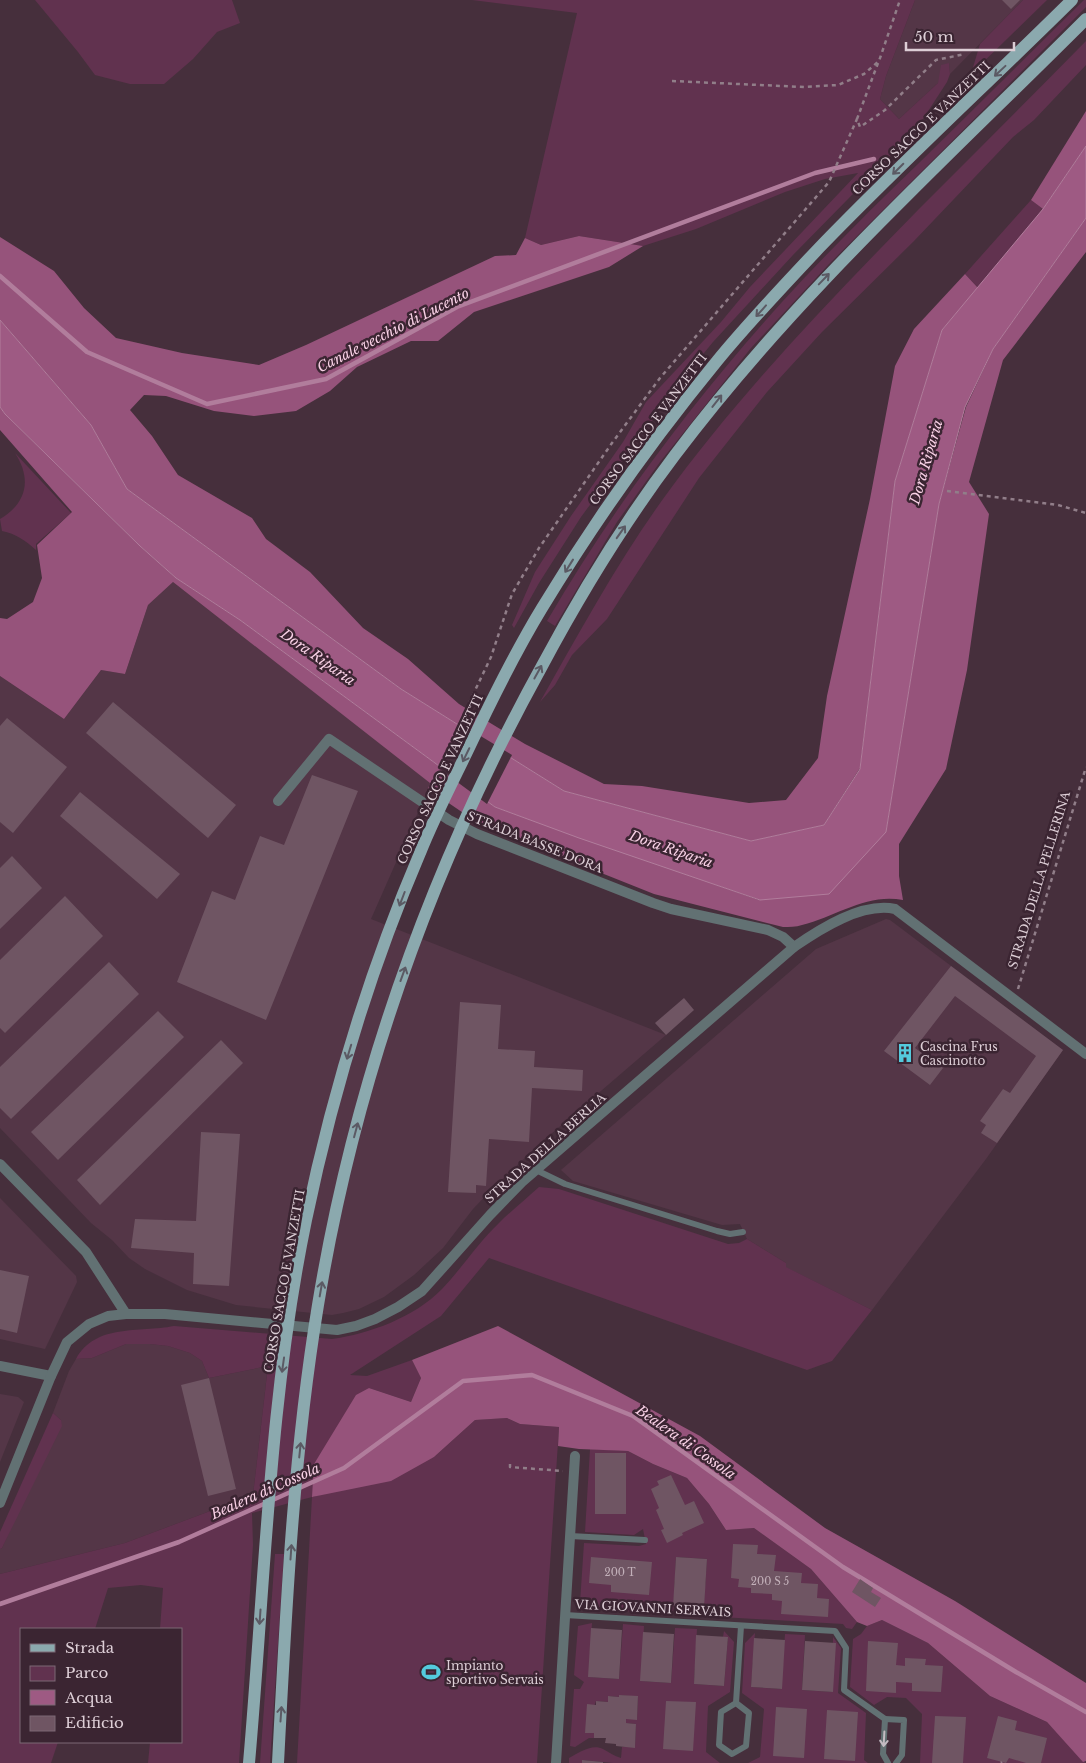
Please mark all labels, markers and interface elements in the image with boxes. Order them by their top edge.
scale bar [906,20,1014,52]
text: 50 m [914,27,954,46]
street label: CORSO SACCO E VANZETTI [849,58,993,198]
one-way arrow [993,65,1006,77]
one-way arrow [892,162,904,175]
one-way arrow [818,273,831,285]
water label: Canale vecchio di Lucento [314,284,472,376]
one-way arrow [755,304,767,317]
street label: CORSO SACCO E VANZETTI [586,350,710,508]
one-way arrow [712,395,723,408]
water label: Dora Riparia [905,418,947,507]
one-way arrow [616,525,626,539]
one-way arrow [563,559,574,573]
water label: Dora Riparia [276,624,359,689]
one-way arrow [534,665,544,679]
street label: CORSO SACCO E VANZETTI [394,692,486,866]
one-way arrow [460,747,470,762]
street label: STRADA DELLA PELLERINA [1005,789,1073,971]
street label: STRADA BASSE DORA [465,808,606,876]
water label: Dora Riparia [626,826,715,872]
one-way arrow [397,890,406,906]
one-way arrow [399,967,408,983]
place label: Cascina Frus Cascinotto [920,1039,998,1068]
building icon: Cascina Frus Cascinotto [894,1042,916,1064]
one-way arrow [343,1044,353,1060]
street label: STRADA DELLA BERLIA [481,1089,609,1206]
one-way arrow [351,1122,361,1138]
street label: CORSO SACCO E VANZETTI [260,1188,308,1374]
one-way arrow [317,1281,326,1297]
one-way arrow [278,1356,288,1372]
water label: Bealera di Cossola [632,1400,739,1483]
one-way arrow [295,1442,305,1458]
water label: Bealera di Cossola [207,1459,322,1524]
one-way arrow [287,1544,296,1560]
house number: 200 T [604,1566,636,1579]
house number: 200 S 5 [751,1575,789,1588]
street label: VIA GIOVANNI SERVAIS [573,1596,732,1620]
one-way arrow [256,1609,265,1625]
legend [20,1628,182,1743]
text: Strada [65,1638,115,1657]
place label: Impianto sportivo Servais [446,1658,544,1687]
sports icon: Impianto sportivo Servais [420,1661,442,1683]
text: Parco [65,1663,108,1682]
text: Acqua [64,1688,113,1707]
one-way arrow [276,1707,286,1723]
text: Edificio [65,1713,124,1732]
one-way arrow [879,1730,889,1747]

